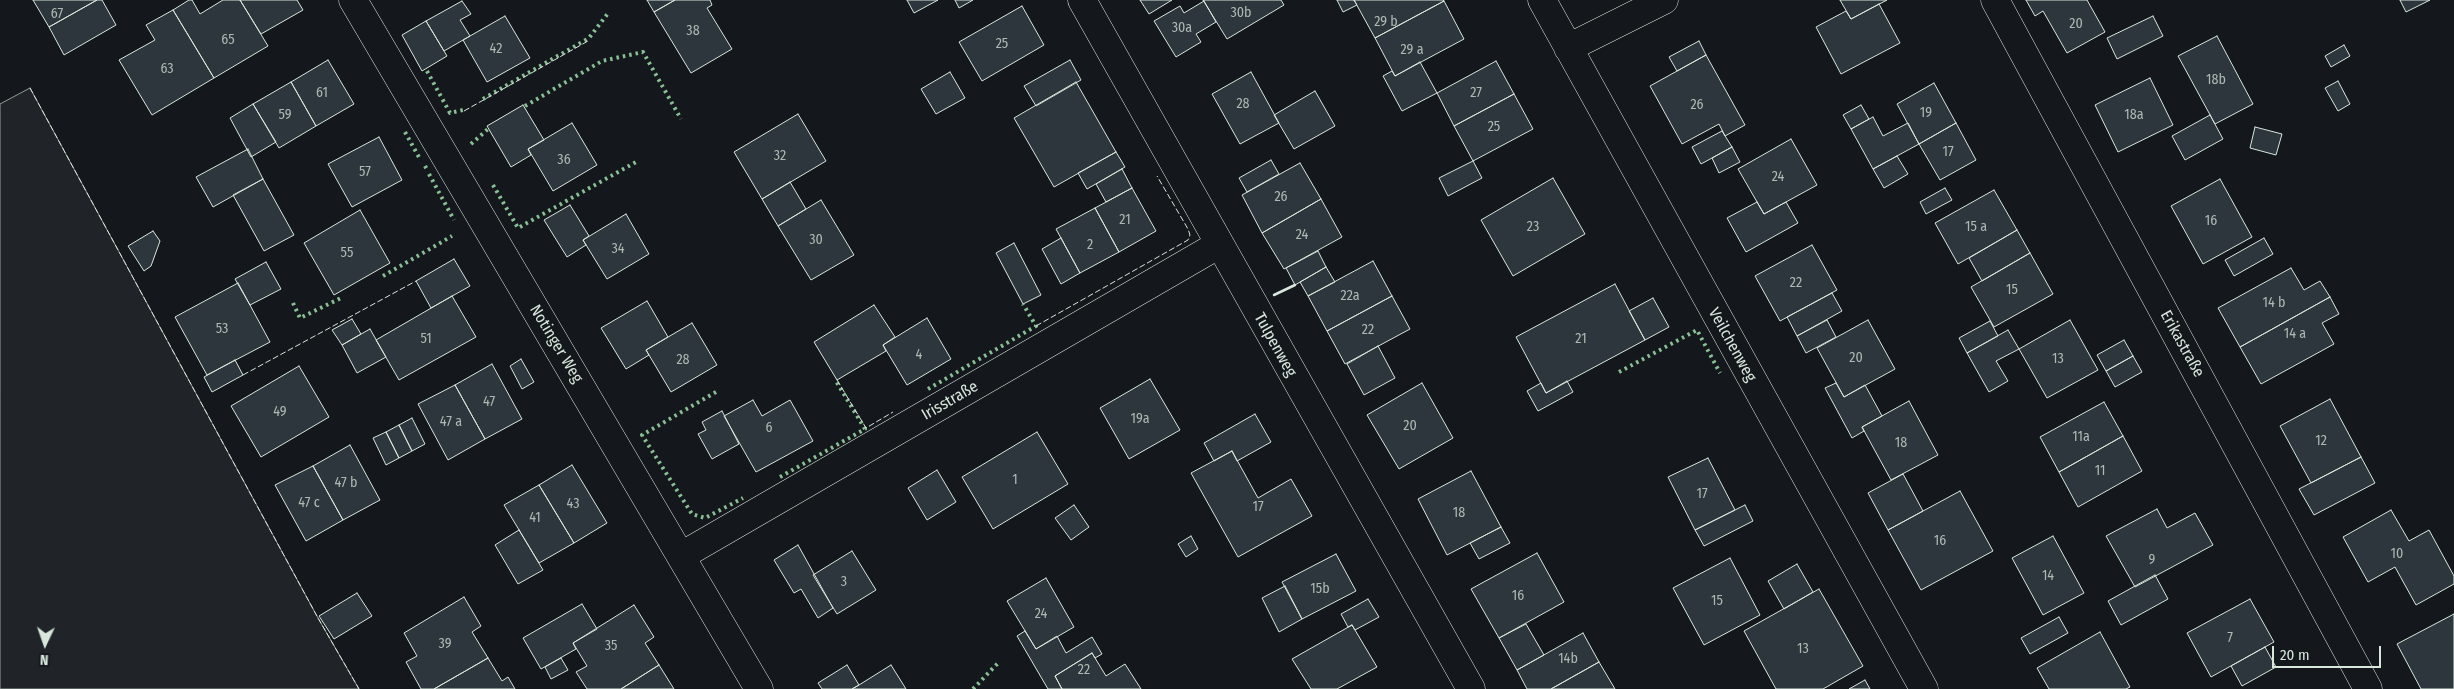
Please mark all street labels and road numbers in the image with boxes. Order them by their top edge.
street label: Notinger Weg [525,302,587,386]
street label: Veilchenweg [1704,305,1760,385]
street label: Erikastraße [2156,307,2208,381]
street label: Tulpenweg [1250,310,1300,380]
street label: Irisstraße [918,377,982,425]

